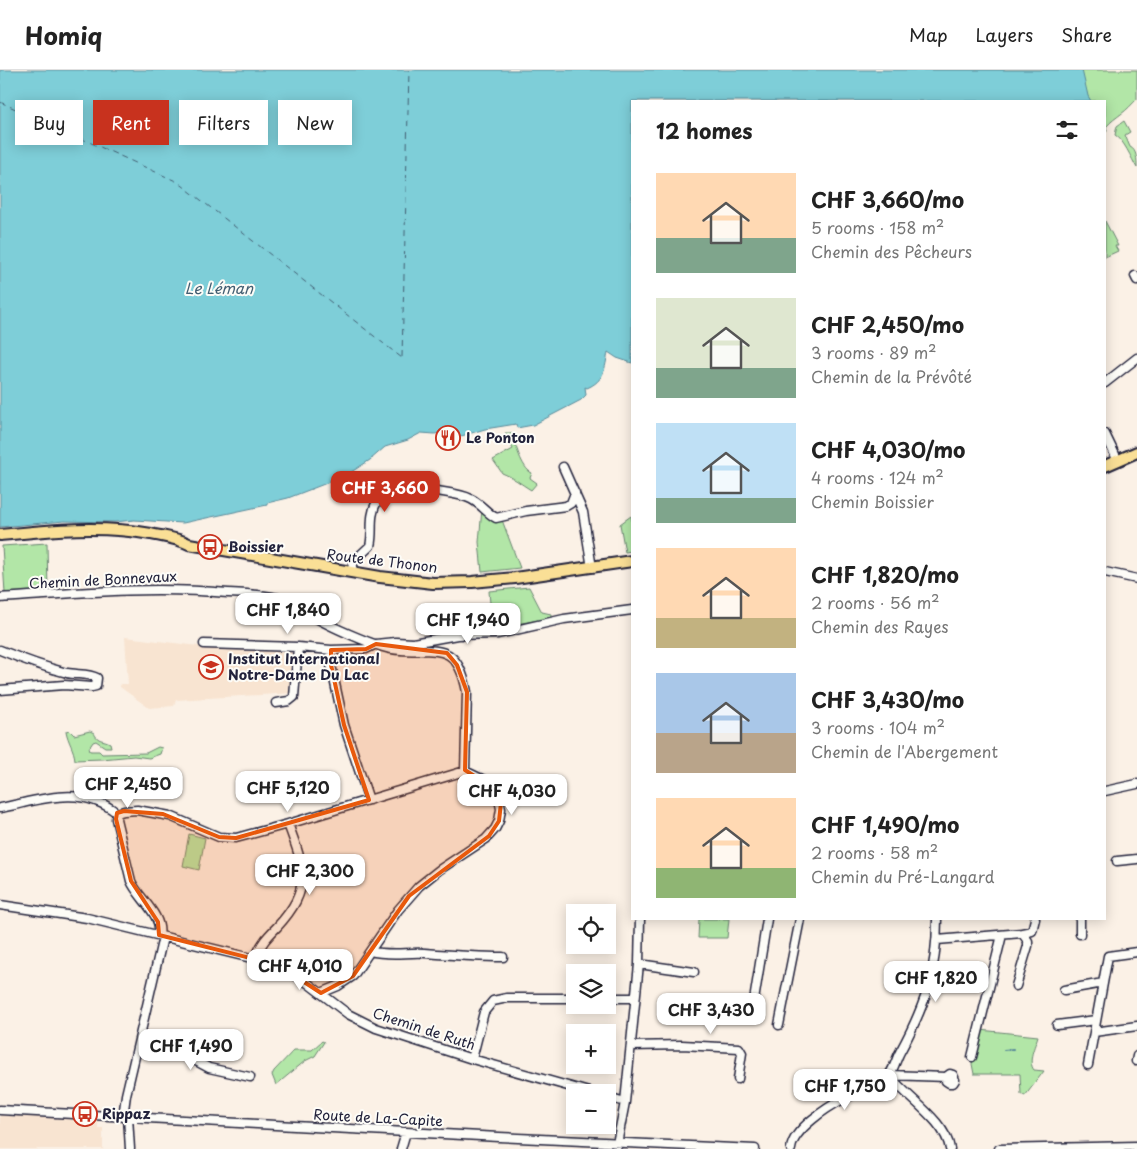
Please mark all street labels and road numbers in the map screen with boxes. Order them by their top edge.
street label: Route de Thonon [326,543,439,578]
street label: Chemin de Bonnevaux [28,565,177,594]
street label: Chemin de Ruth [370,1002,478,1055]
street label: Route de La-Capite [313,1104,443,1131]

